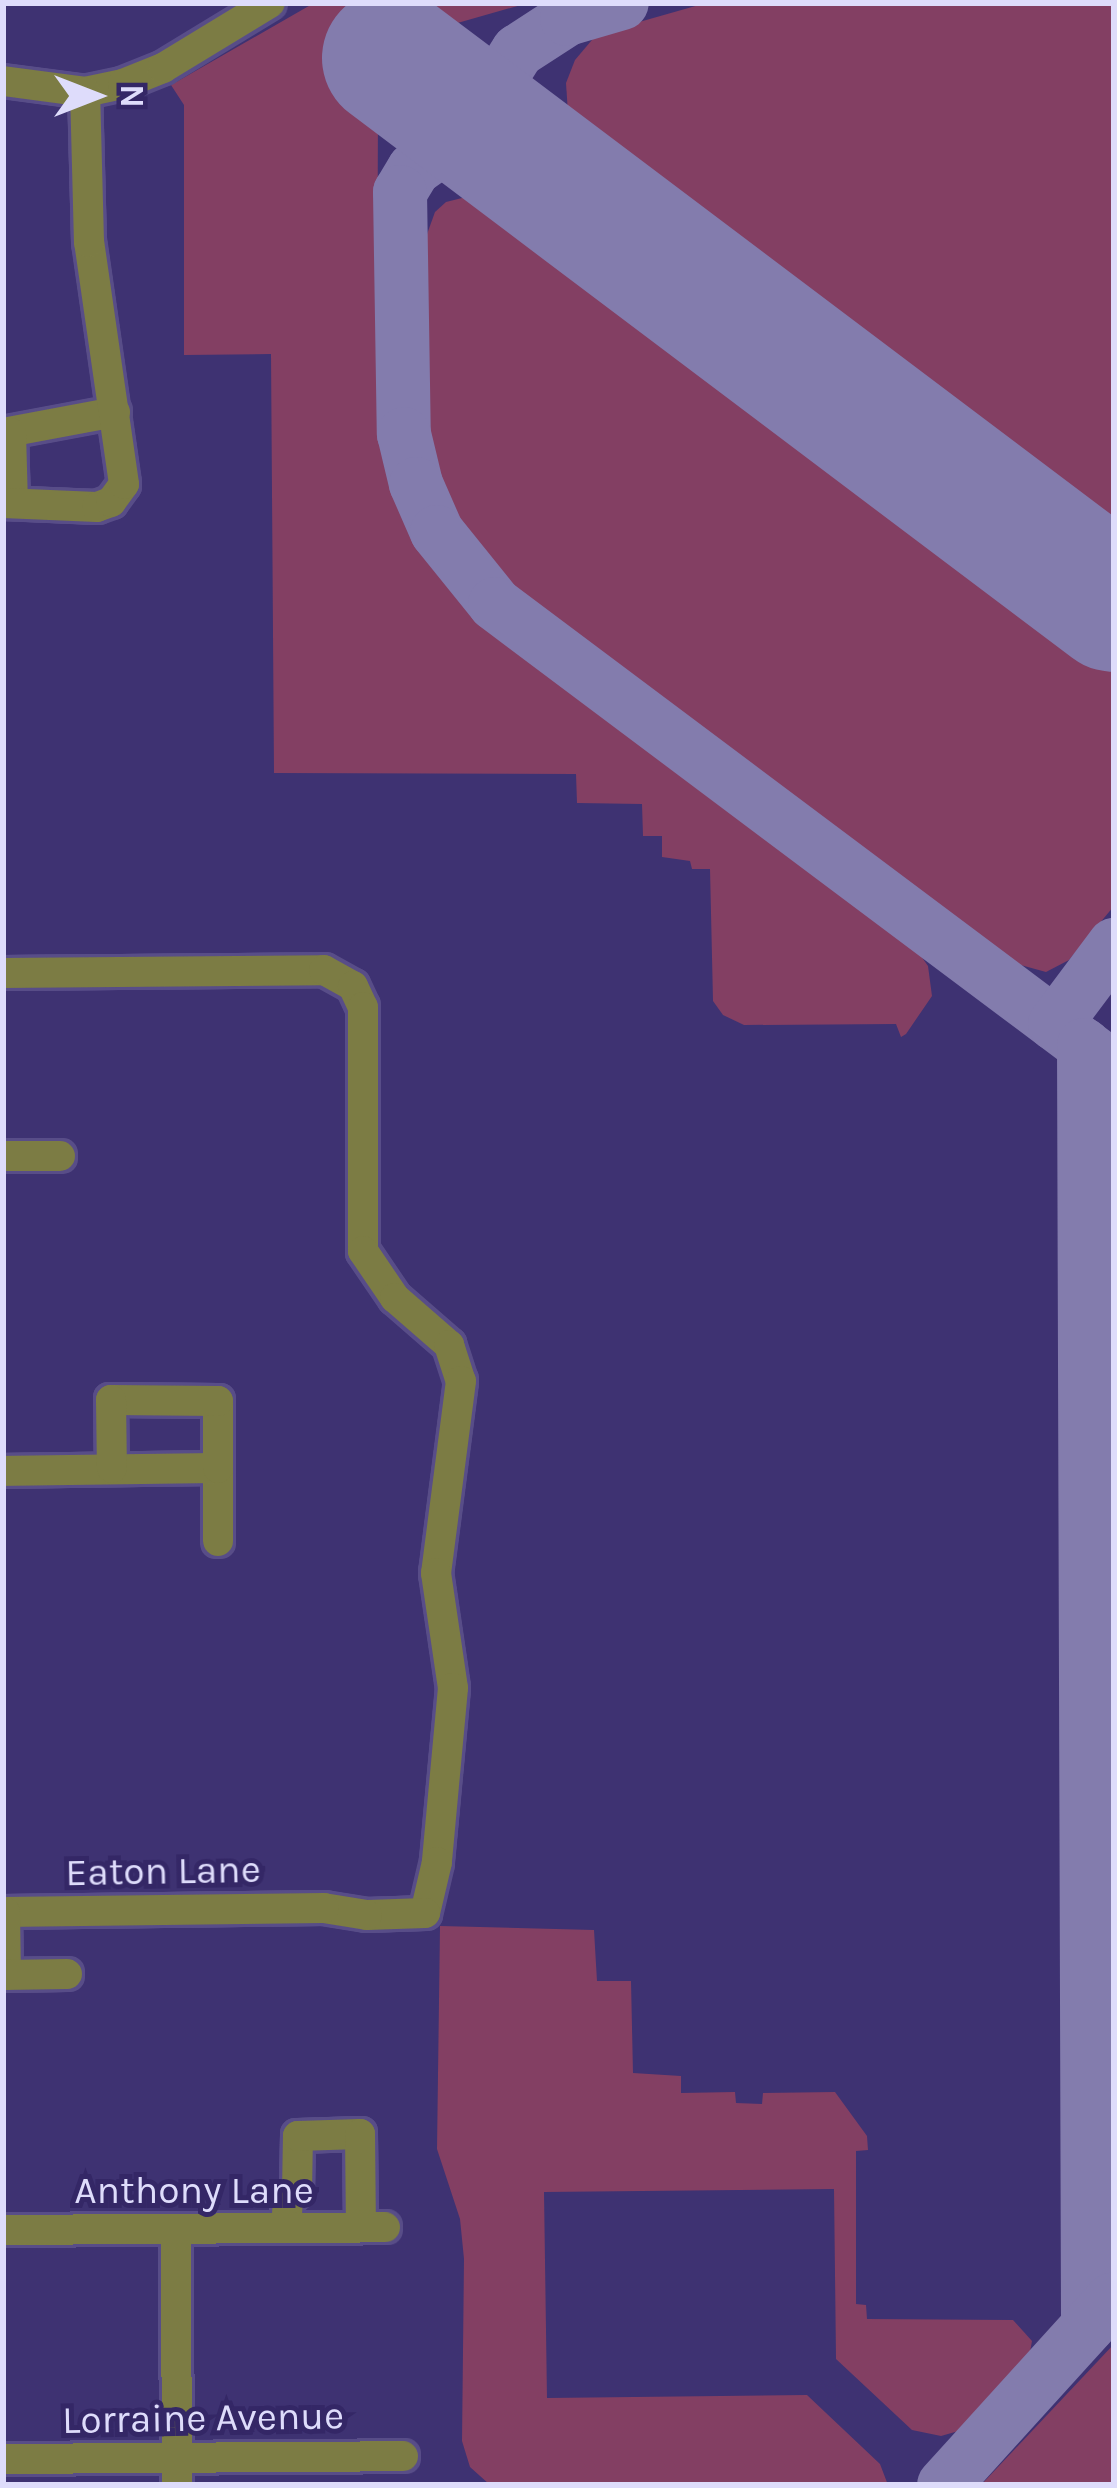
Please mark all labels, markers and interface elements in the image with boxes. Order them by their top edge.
north arrow [36,36,156,156]
text: N [113,84,151,108]
street label: Eaton Lane [65,1846,261,1896]
street label: Anthony Lane [74,2167,314,2213]
street label: Lorraine Avenue [62,2392,344,2444]

